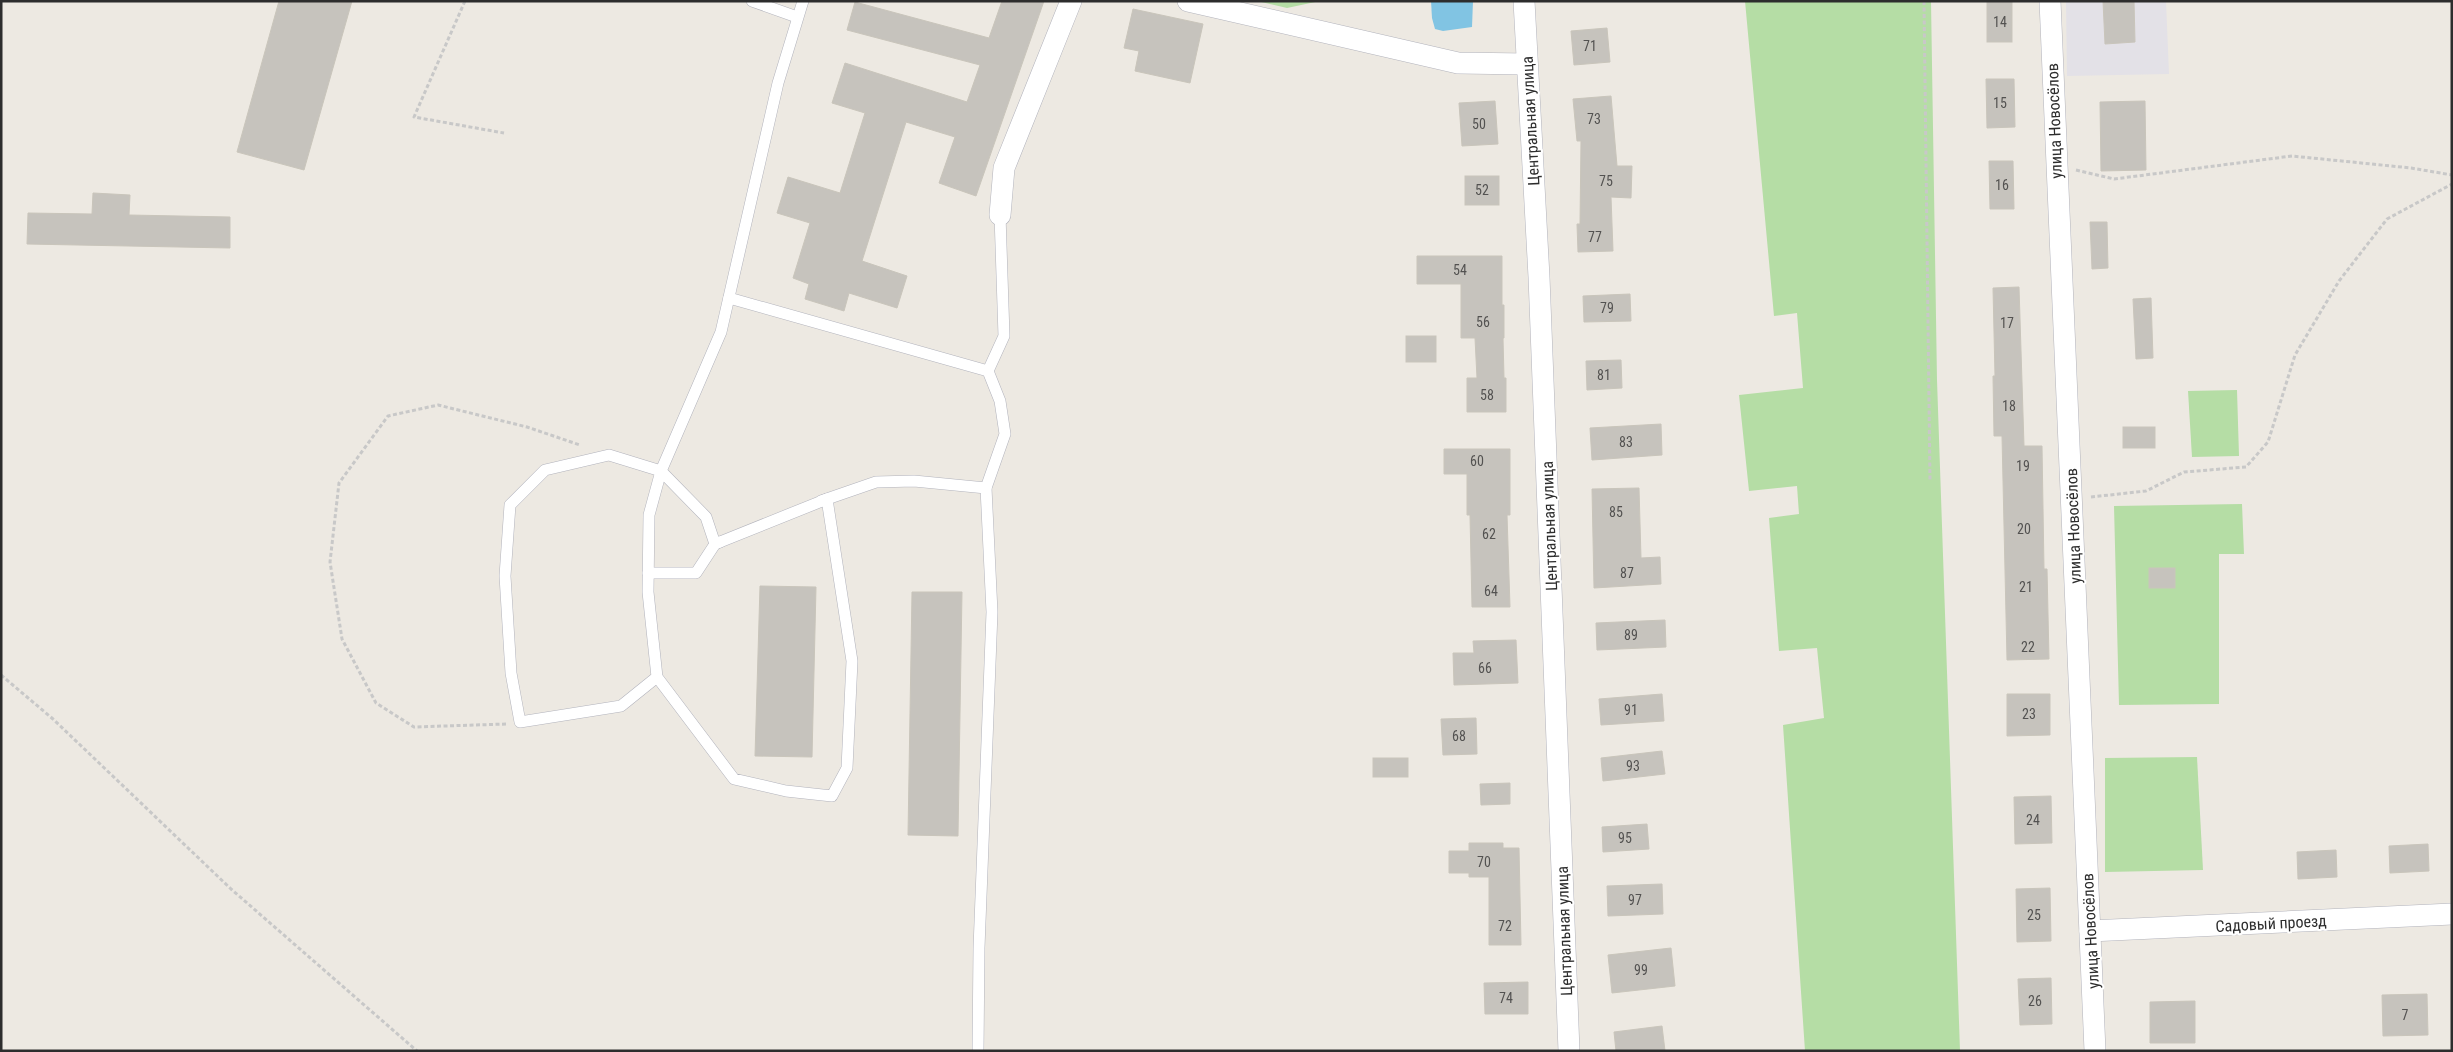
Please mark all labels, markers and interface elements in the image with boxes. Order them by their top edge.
house number: 14 [1993,14,2007,30]
house number: 71 [1583,38,1597,54]
street label: Центральная улица [1518,56,1543,186]
street label: улица Новосёлов [2043,63,2066,179]
house number: 15 [1993,95,2007,111]
house number: 73 [1587,111,1601,127]
house number: 50 [1472,116,1486,132]
house number: 75 [1599,173,1613,189]
house number: 16 [1995,177,2009,193]
house number: 52 [1475,182,1489,198]
house number: 77 [1588,229,1602,245]
house number: 54 [1453,262,1467,278]
house number: 79 [1600,300,1614,316]
house number: 56 [1476,314,1490,330]
house number: 17 [2000,315,2014,331]
house number: 81 [1597,367,1611,383]
house number: 58 [1480,387,1494,403]
house number: 18 [2002,398,2016,414]
house number: 83 [1619,434,1633,450]
house number: 60 [1470,453,1484,469]
house number: 19 [2016,458,2030,474]
street label: Центральная улица [1538,461,1561,591]
street label: улица Новосёлов [2062,468,2085,584]
house number: 85 [1609,504,1623,520]
house number: 20 [2017,521,2031,537]
house number: 62 [1482,526,1496,542]
house number: 87 [1620,565,1634,581]
house number: 21 [2019,579,2033,595]
house number: 64 [1484,583,1498,599]
house number: 89 [1624,627,1638,643]
house number: 22 [2021,639,2035,655]
house number: 66 [1478,660,1492,676]
house number: 91 [1624,702,1638,718]
house number: 23 [2022,706,2036,722]
house number: 68 [1452,728,1466,744]
house number: 93 [1626,758,1640,774]
house number: 24 [2026,812,2040,828]
house number: 95 [1618,830,1632,846]
house number: 70 [1477,854,1491,870]
street label: Центральная улица [1553,866,1576,996]
street label: улица Новосёлов [2078,873,2103,989]
house number: 97 [1628,892,1642,908]
house number: 25 [2027,907,2041,923]
street label: Садовый проезд [2215,911,2328,936]
house number: 72 [1498,918,1512,934]
house number: 99 [1634,962,1648,978]
house number: 74 [1499,990,1513,1006]
house number: 26 [2028,993,2042,1009]
house number: 7 [2402,1007,2409,1023]

